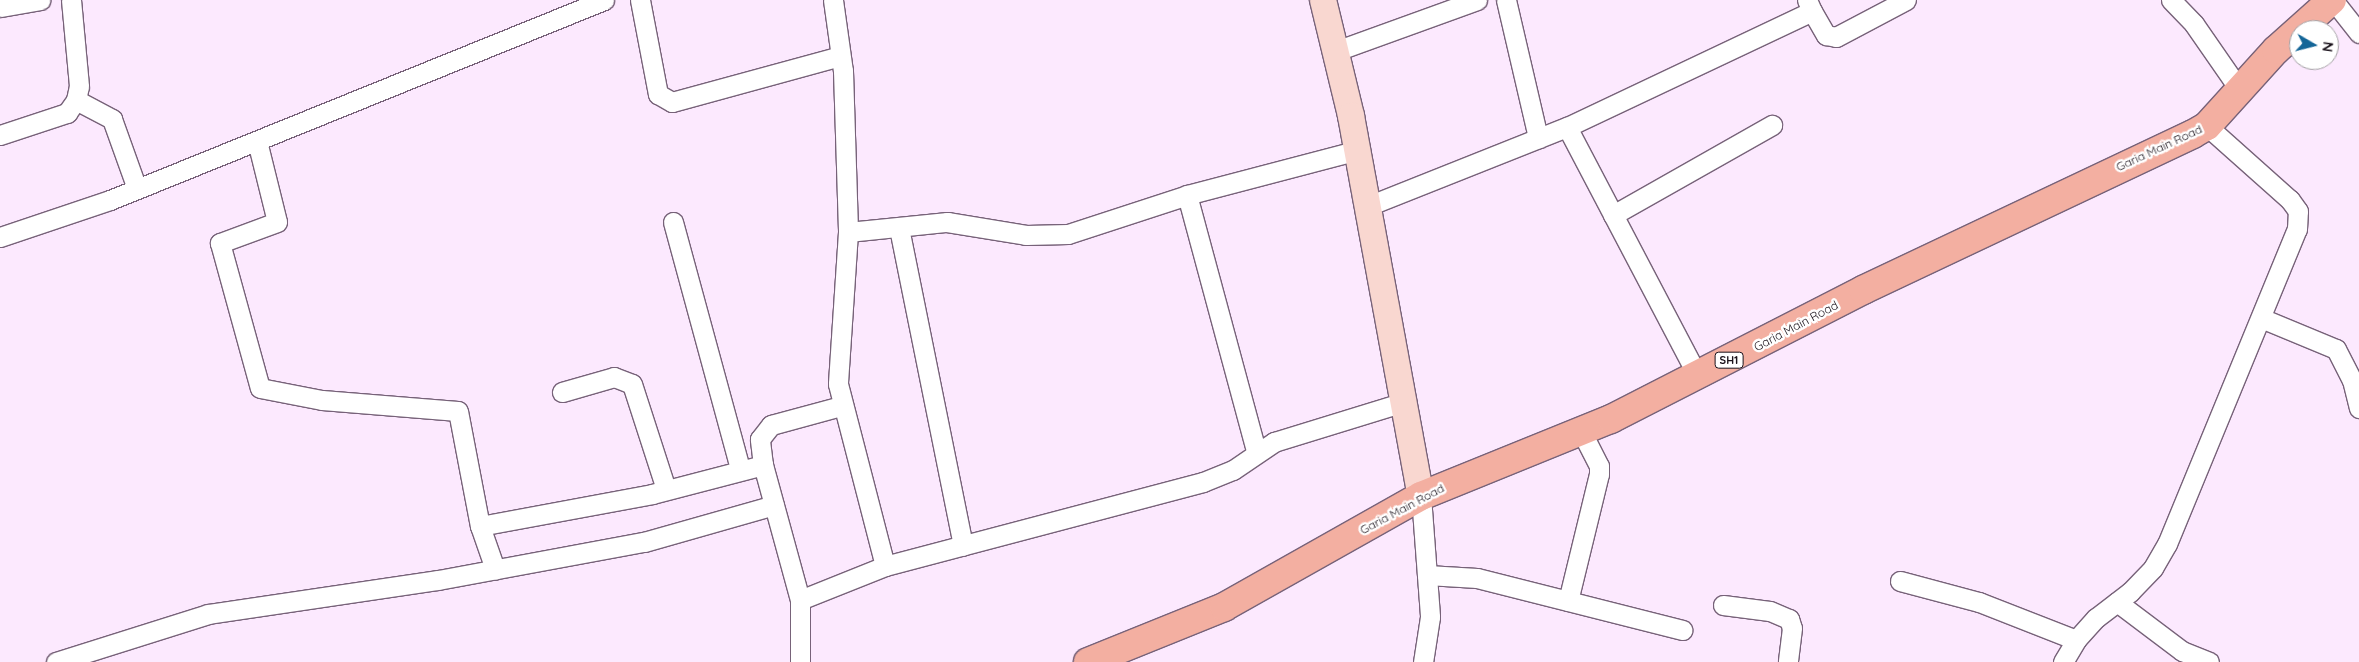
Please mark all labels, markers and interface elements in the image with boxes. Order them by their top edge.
north arrow [2289,20,2339,70]
text: N [2318,41,2337,53]
street label: Garia Main Road [2114,122,2204,174]
street label: Garia Main Road [1751,298,1841,354]
road number: SH1 [1714,352,1744,368]
street label: Garia Main Road [1357,481,1447,537]

